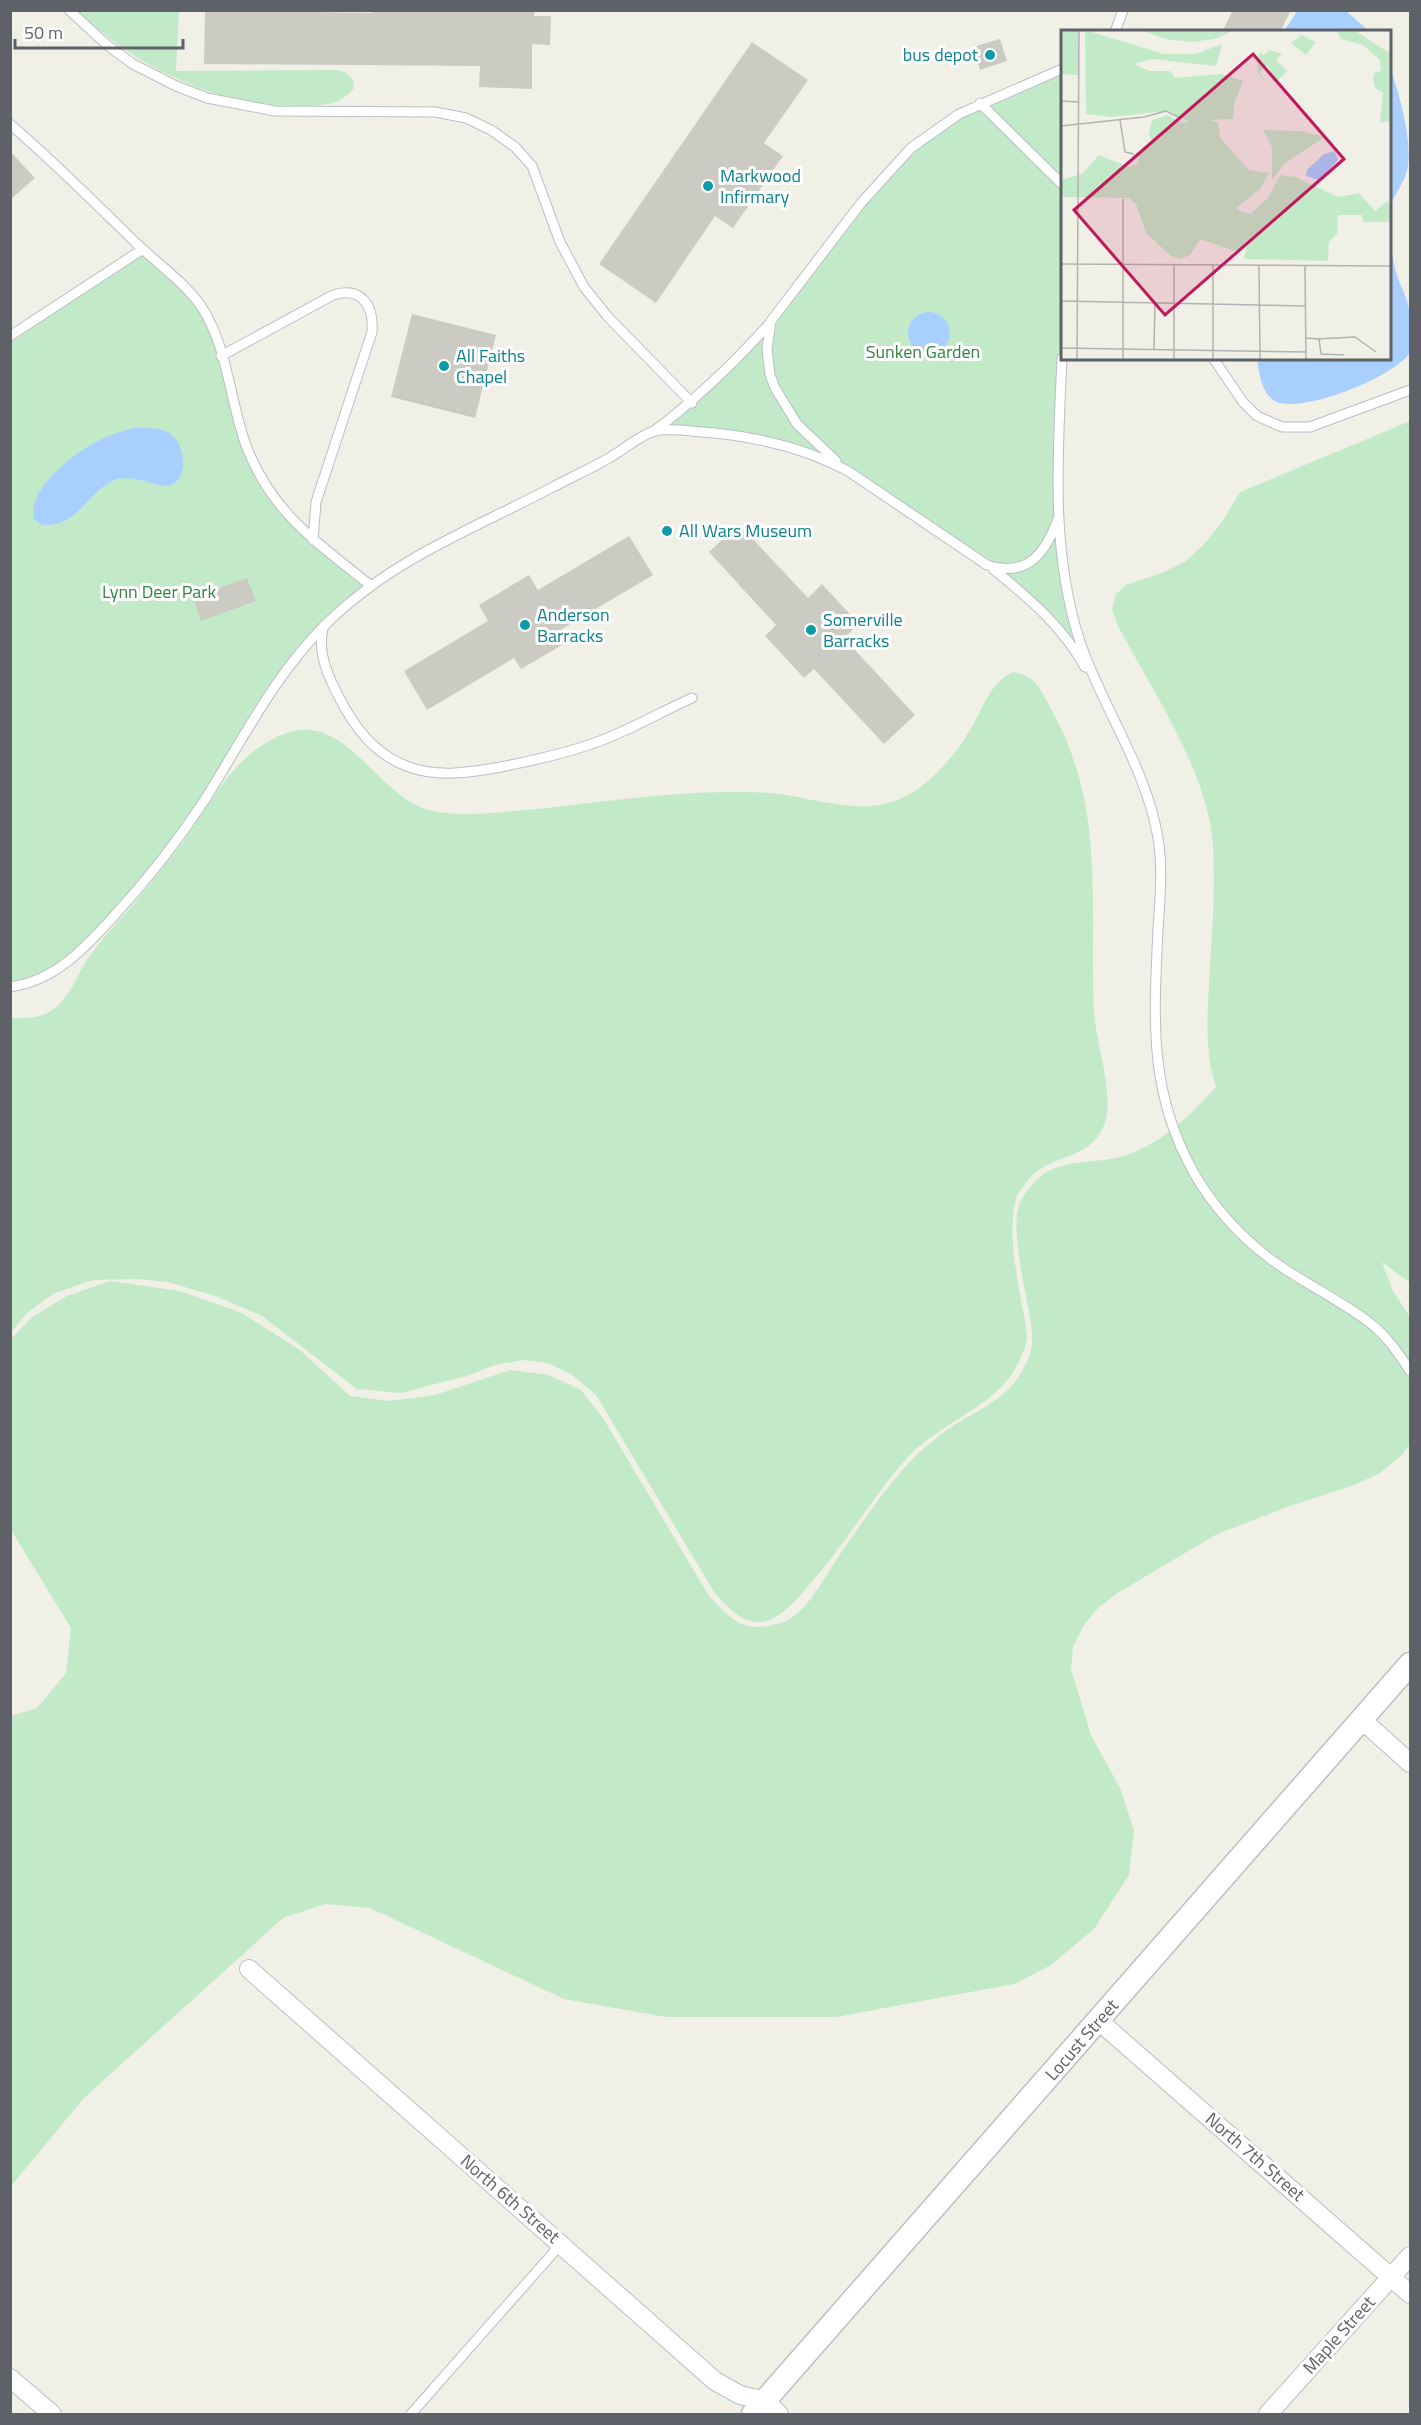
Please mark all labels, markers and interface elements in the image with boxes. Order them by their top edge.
scale bar [15,12,183,50]
text: 50 m [24,19,63,46]
inset map [1061,30,1391,360]
place label: bus depot [903,41,979,68]
marker: bus depot [983,48,997,62]
place label: Markwood Infirmary [720,162,801,210]
marker: Markwood Infirmary [701,179,715,193]
park label: Sunken Garden [866,338,980,365]
place label: All Faiths Chapel [456,342,525,390]
marker: All Faiths Chapel [437,359,451,373]
place label: All Wars Museum [679,517,812,544]
marker: All Wars Museum [660,524,674,538]
park label: Lynn Deer Park [102,578,216,605]
place label: Anderson Barracks [537,601,610,649]
place label: Somerville Barracks [823,606,903,654]
marker: Anderson Barracks [518,618,532,632]
marker: Somerville Barracks [804,623,818,637]
street label: Locust Street [1038,1992,1125,2086]
street label: North 7th Street [1200,2106,1312,2208]
street label: North 6th Street [455,2148,567,2250]
street label: Maple Street [1296,2289,1382,2380]

